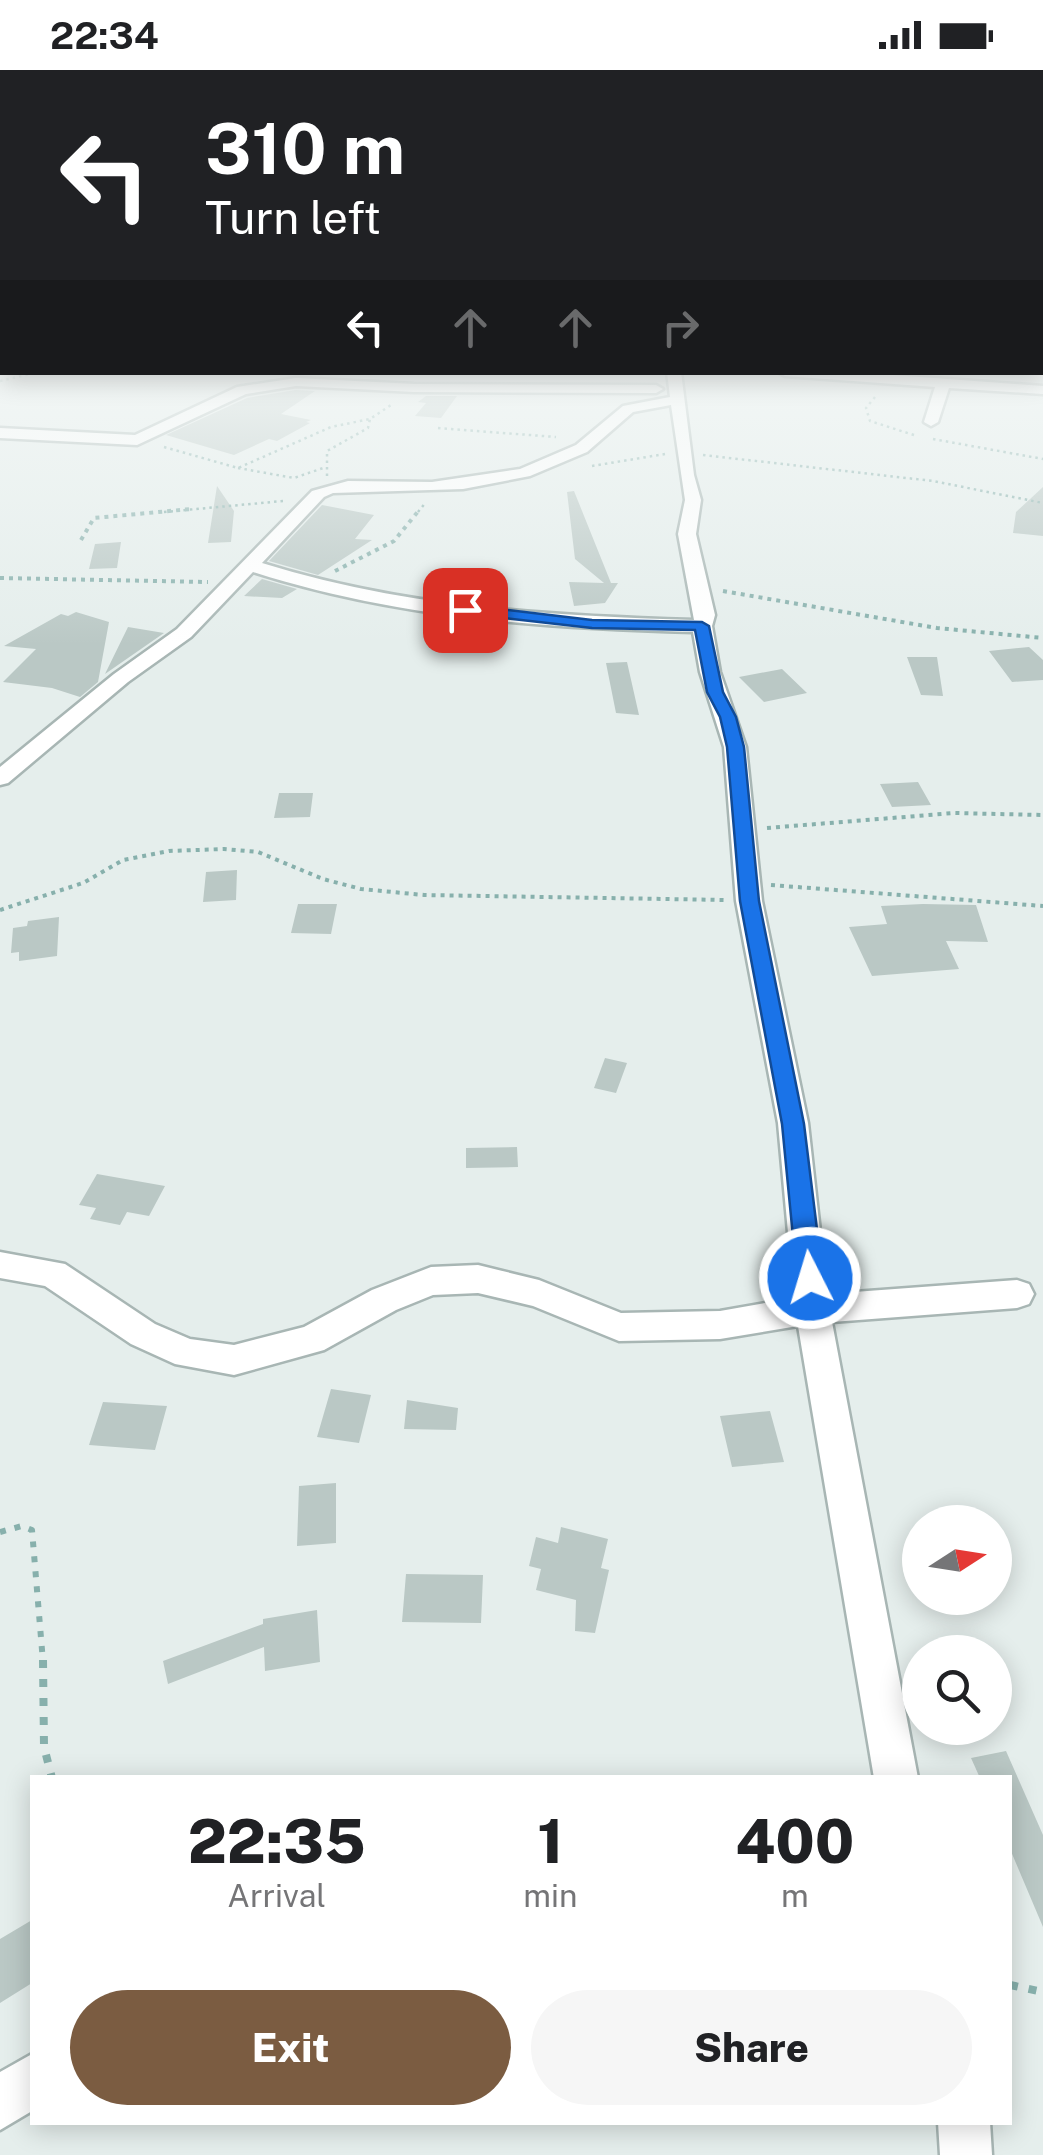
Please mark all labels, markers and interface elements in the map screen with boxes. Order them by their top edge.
text: 22:34 [50,13,159,58]
text: 310 m [205,107,405,190]
icon: left [40,110,170,240]
text: Turn left [205,191,381,244]
icon: left [338,300,393,355]
icon: ahead [443,300,498,355]
icon: ahead [548,300,603,355]
icon: right [653,300,708,355]
pin [423,568,508,653]
icon: arrive [438,583,493,638]
position arrow [758,1226,862,1330]
north arrow [902,1505,1012,1615]
map controls [902,1505,1012,1745]
button: search [902,1635,1012,1745]
text: 22:35 [188,1806,366,1877]
text: 1 [537,1806,564,1877]
text: 400 [735,1806,854,1877]
text: Arrival [227,1877,326,1914]
text: min [523,1877,578,1914]
text: m [781,1877,809,1914]
button: Exit [70,1990,511,2105]
button: Share [531,1990,972,2105]

